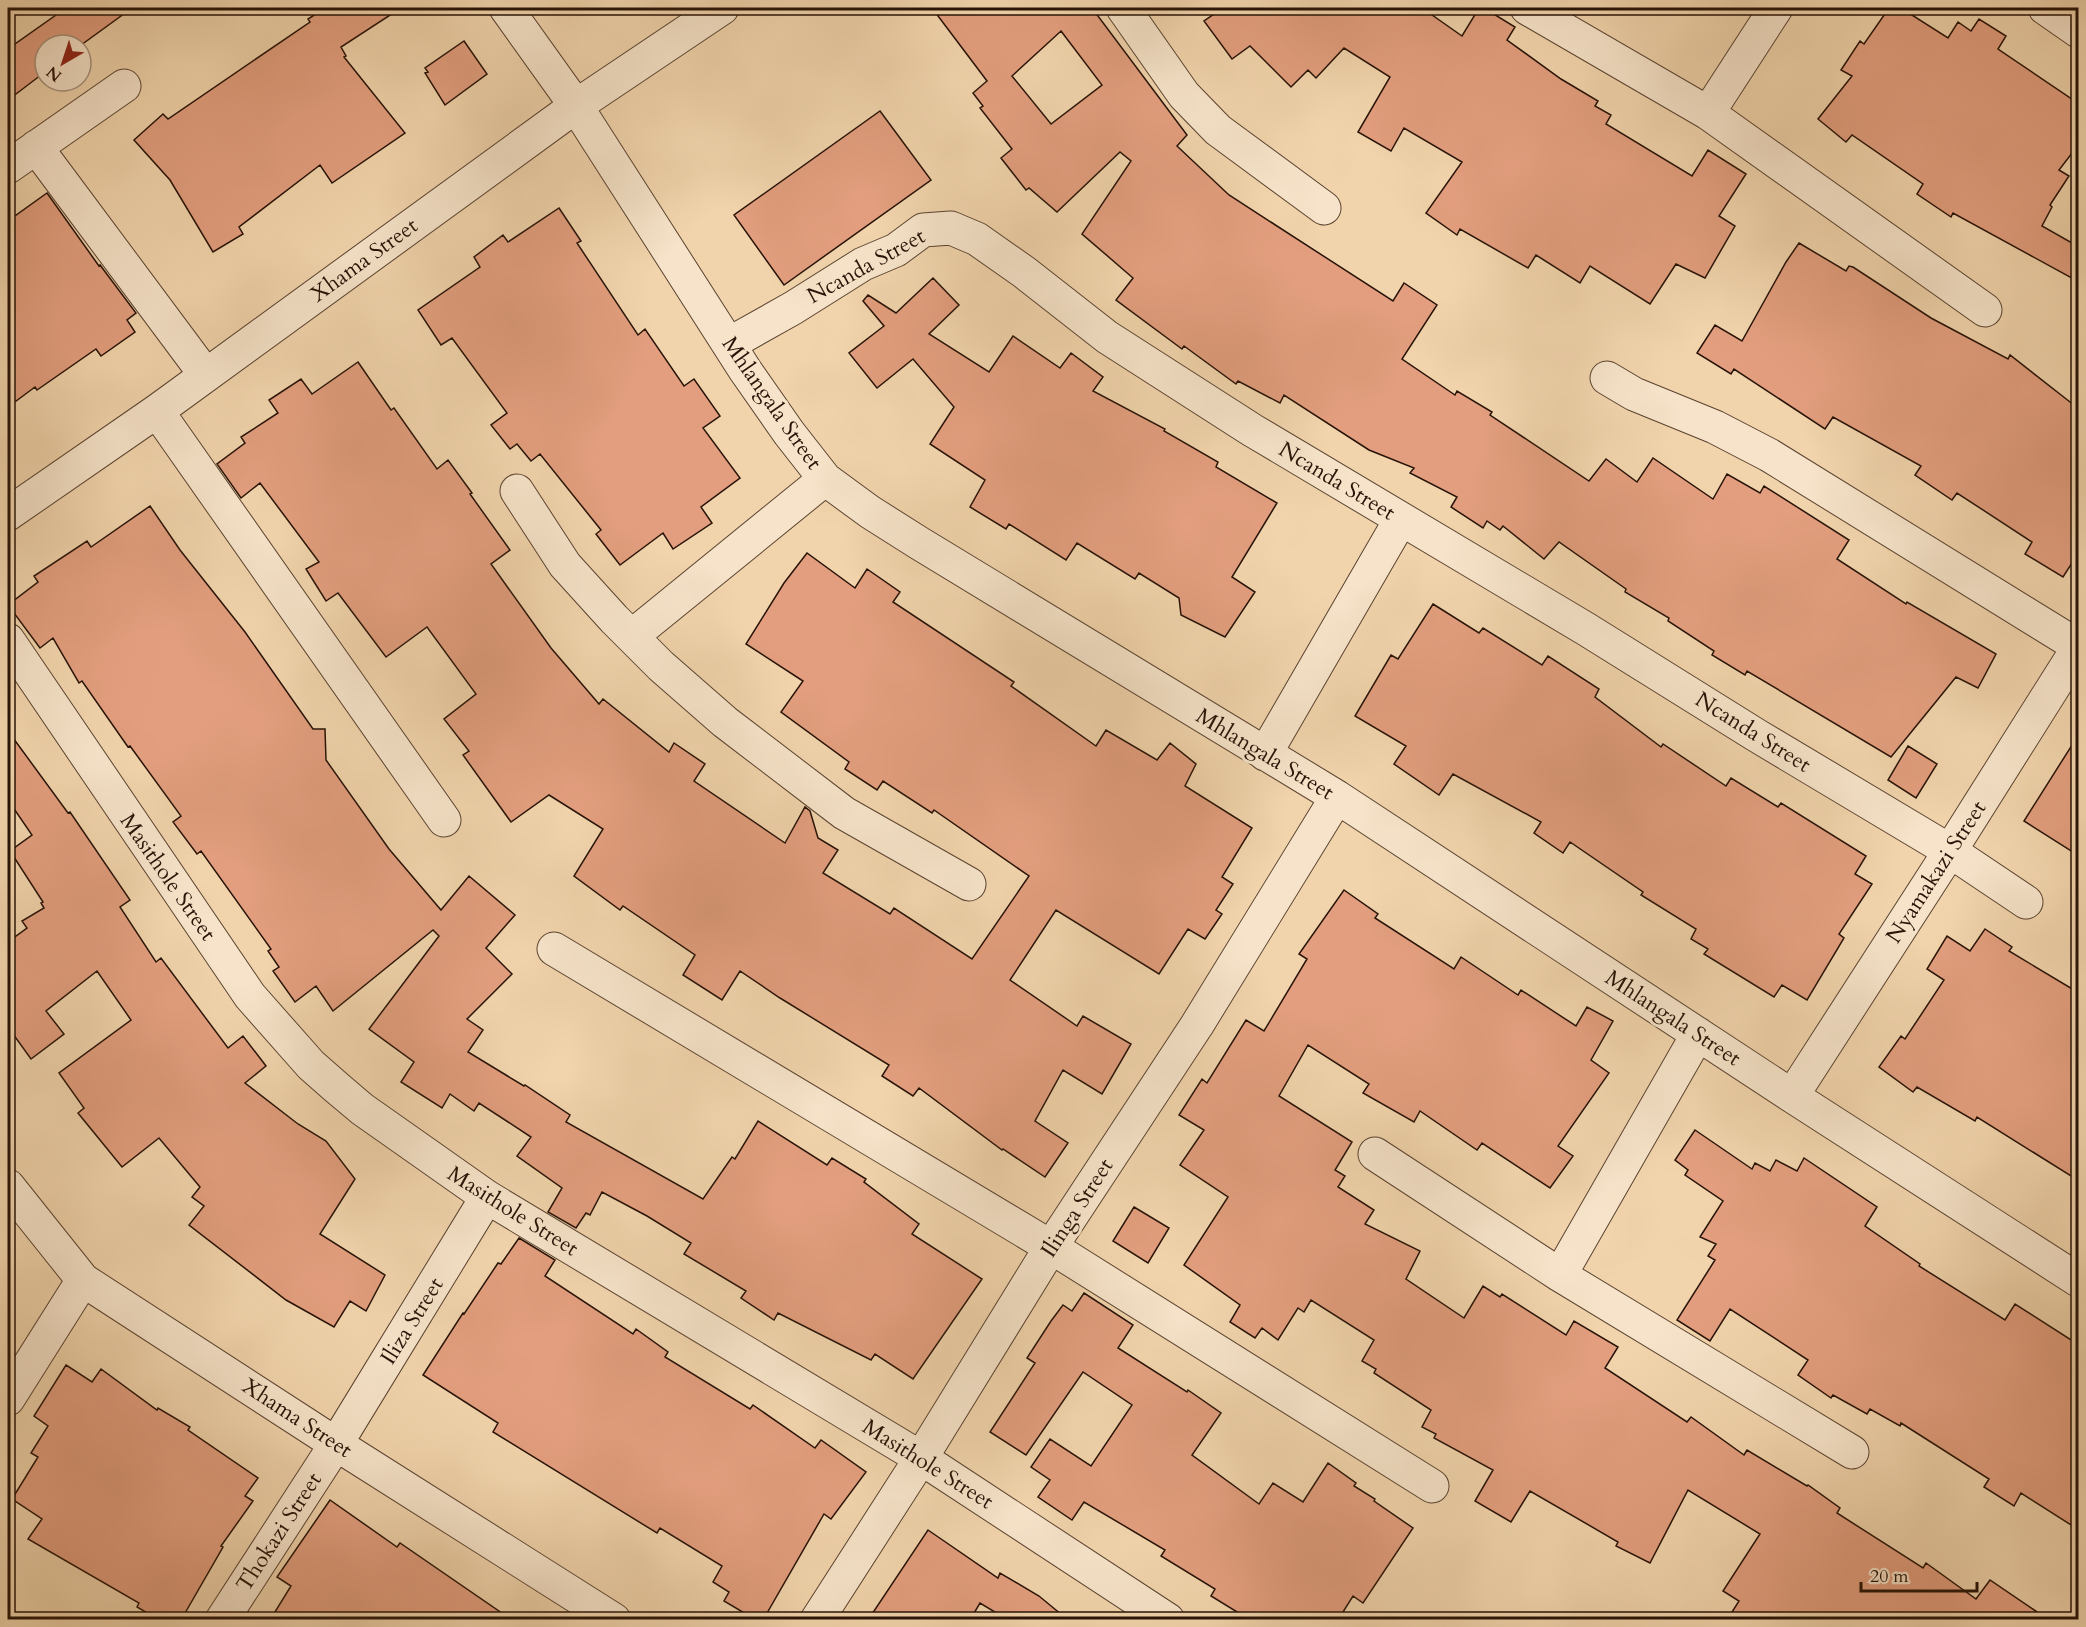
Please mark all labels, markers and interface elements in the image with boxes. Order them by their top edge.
north arrow [33,33,93,93]
text: N [42,61,67,87]
street label: Xhama Street [304,211,424,309]
street label: Ncanda Street [801,221,931,311]
street label: Mhlangala Street [715,330,829,476]
street label: Ncanda Street [1273,434,1401,528]
street label: Ncanda Street [1690,685,1816,779]
street label: Mhlangala Street [1190,701,1340,807]
street label: Nyamakazi Street [1879,795,1993,949]
street label: Masithole Street [113,807,223,947]
street label: Mhlangala Street [1599,963,1747,1073]
street label: Ilinga Street [1034,1153,1120,1263]
street label: Masithole Street [442,1159,584,1263]
street label: Iliza Street [373,1272,451,1370]
street label: Xhama Street [236,1371,358,1465]
street label: Masithole Street [857,1412,999,1516]
street label: Thokazi Street [229,1467,329,1597]
scale bar [1861,1555,1976,1593]
text: 20 m [1870,1564,1909,1589]

